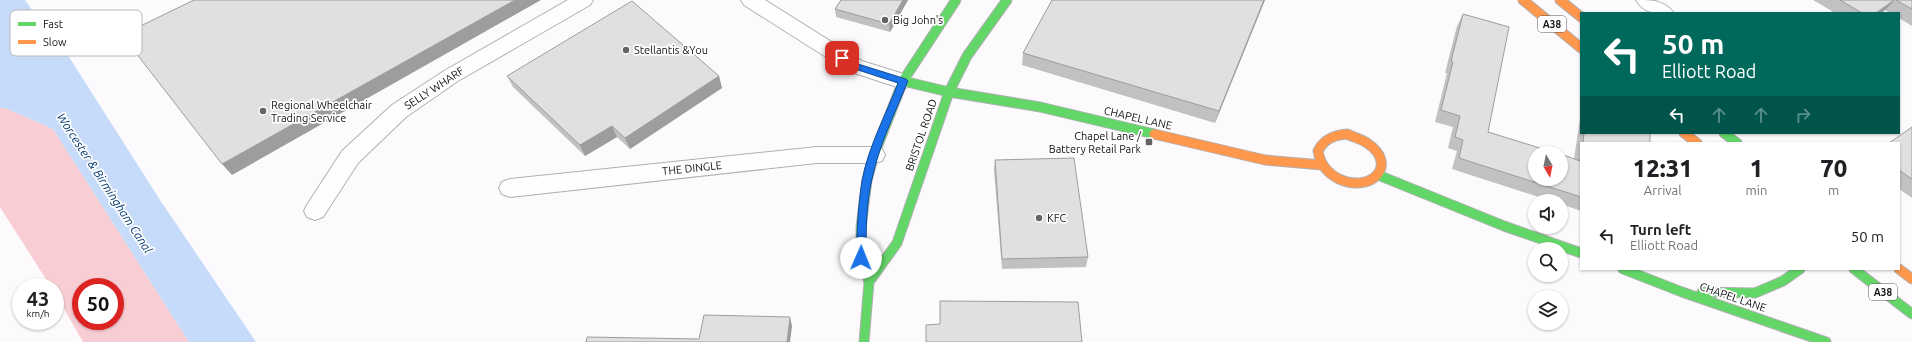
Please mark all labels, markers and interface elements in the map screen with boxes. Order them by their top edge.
legend [10,10,142,56]
place label: Big John's [893,14,943,26]
marker: Big John's [880,15,890,25]
road number: A38 [1538,16,1566,32]
text: Fast [43,18,64,30]
icon: left [1596,28,1648,80]
text: 50 m [1662,28,1724,59]
text: Slow [43,36,67,48]
pin [825,41,859,75]
place label: Stellantis &You [634,44,708,56]
marker: Stellantis &You [621,45,631,55]
icon: arrive [831,47,853,69]
text: Elliott Road [1662,61,1756,81]
street label: SELLY WHARF [402,64,466,112]
street label: BRISTOL ROAD [903,97,939,172]
place label: Regional Wheelchair Trading Service [271,99,373,124]
street label: CHAPEL LANE [1103,104,1173,132]
icon: left [1666,104,1688,126]
icon: ahead [1708,104,1730,126]
icon: ahead [1750,104,1772,126]
icon: right [1792,104,1814,126]
marker: Regional Wheelchair Trading Service [258,106,268,116]
water label: Worcester & Birmingham Canal [55,111,155,256]
place label: Chapel Lane / Battery Retail Park [1049,130,1142,155]
marker: Chapel Lane / Battery Retail Park [1144,137,1154,147]
north arrow [1528,146,1568,186]
map controls [1528,146,1568,330]
text: 12:31 [1633,155,1693,182]
text: 1 [1750,155,1763,182]
text: 70 [1820,155,1847,182]
street label: THE DINGLE [662,159,722,177]
text: Arrival [1644,183,1682,197]
text: min [1746,183,1767,197]
text: m [1828,183,1839,197]
button: sound [1528,194,1568,234]
place label: KFC [1047,212,1066,224]
marker: KFC [1034,213,1044,223]
text: Turn left [1630,221,1691,238]
icon: left [1596,225,1618,247]
text: 50 m [1851,228,1884,245]
position arrow [840,237,882,279]
text: Elliott Road [1630,238,1698,252]
button: search [1528,242,1568,282]
speed limit sign: 50 [72,278,124,330]
street label: CHAPEL LANE [1698,280,1768,314]
road number: A38 [1869,284,1897,300]
text: 43 [27,287,49,310]
button: layers [1528,290,1568,330]
text: km/h [26,308,50,319]

